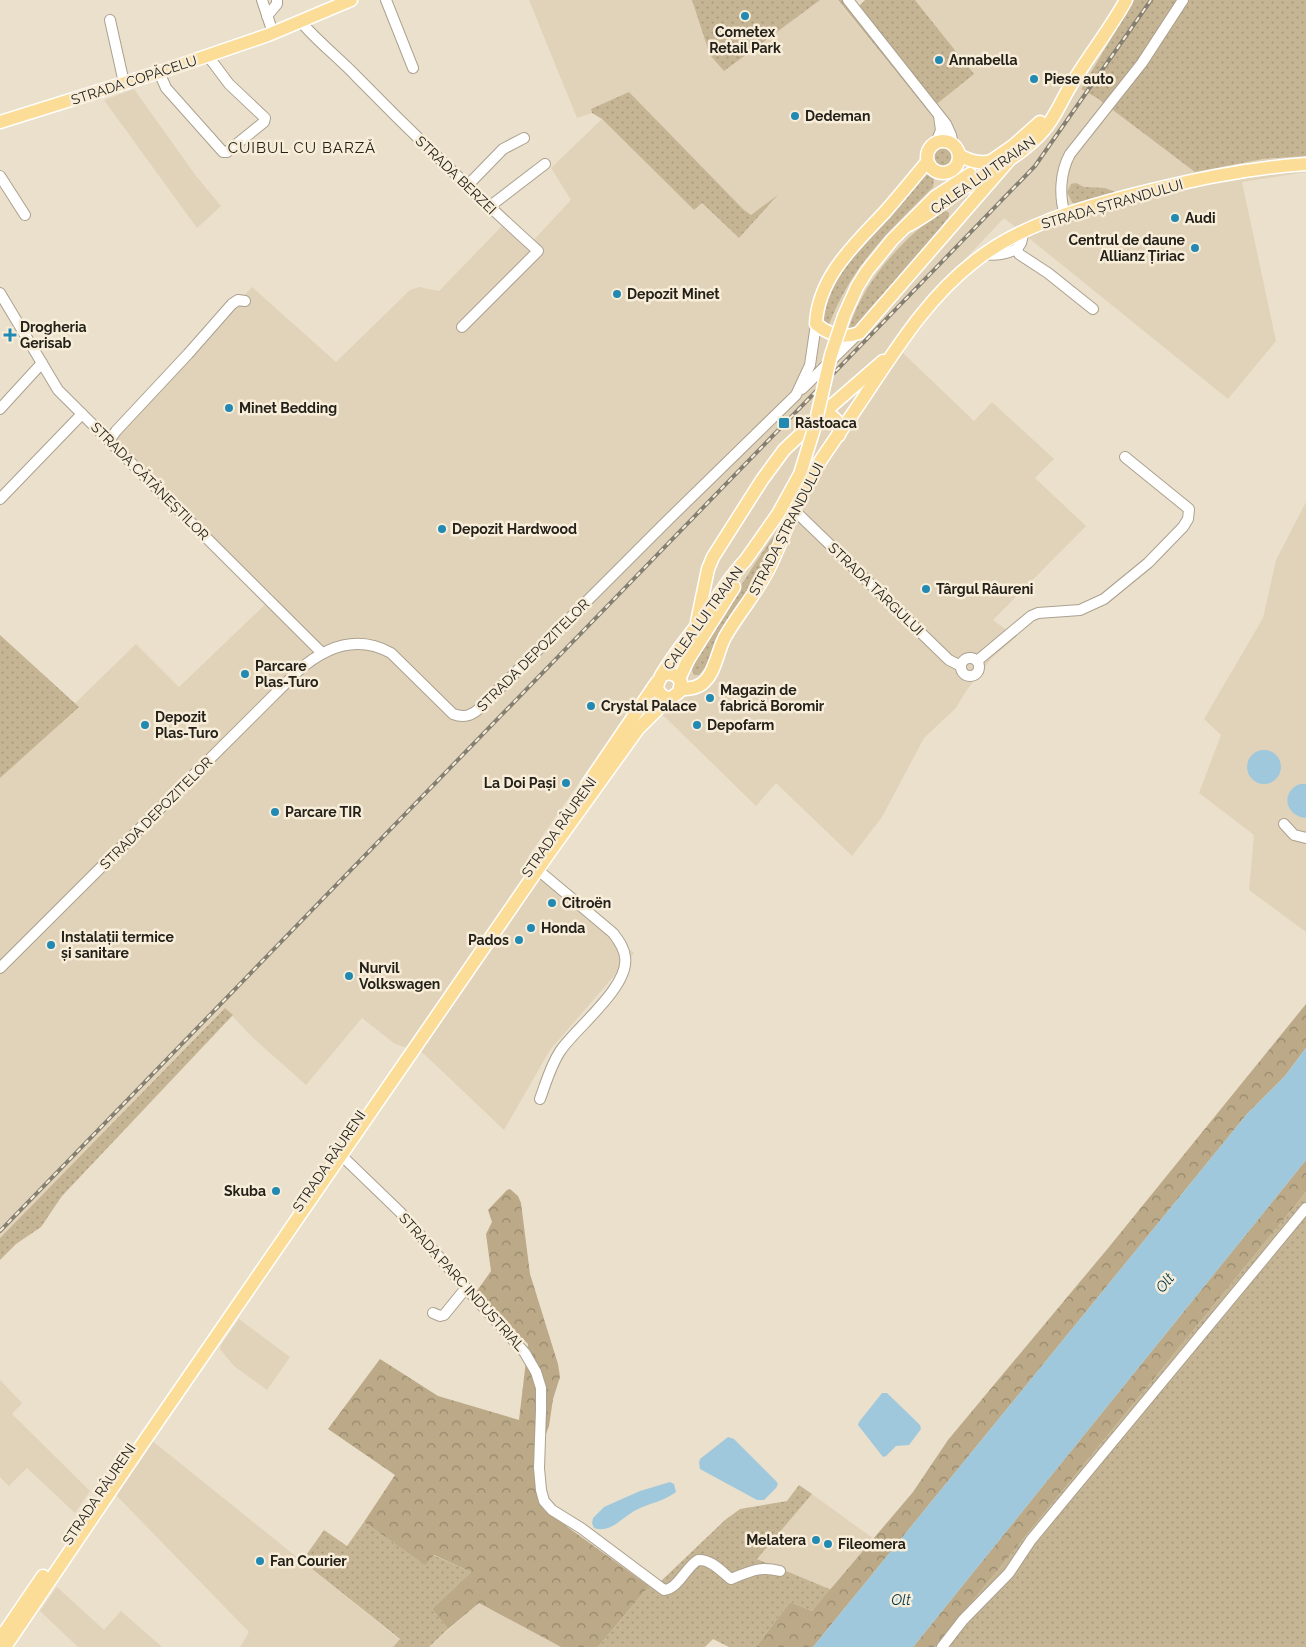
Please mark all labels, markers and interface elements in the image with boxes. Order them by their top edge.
marker: Cometex Retail Park [739,10,751,22]
place label: Cometex Retail Park [709,24,781,56]
street label: STRADA COPĂCELU [69,51,199,108]
place label: Annabella [949,52,1018,68]
marker: Annabella [933,54,945,66]
place label: Piese auto [1044,71,1114,87]
marker: Piese auto [1028,73,1040,85]
place label: Dedeman [805,108,870,124]
marker: Dedeman [789,110,801,122]
street label: STRADA BERZEI [412,133,500,217]
street label: CALEA LUI TRAIAN [928,133,1038,217]
district label: CUIBUL CU BARZĂ [228,139,376,157]
street label: STRADA ȘTRANDULUI [1039,176,1185,232]
place label: Audi [1185,210,1216,226]
marker: Audi [1169,212,1181,224]
place label: Centrul de daune Allianz Țiriac [1068,232,1186,264]
marker: Centrul de daune Allianz Țiriac [1189,242,1201,254]
place label: Depozit Minet [627,286,720,302]
marker: Depozit Minet [611,288,623,300]
place label: Drogheria Gerisab [20,319,87,351]
marker: Drogheria Gerisab [4,329,16,341]
place label: Minet Bedding [239,400,337,416]
marker: Minet Bedding [223,402,235,414]
place label: Răstoaca [795,415,857,431]
marker: Răstoaca [777,416,791,430]
street label: STRADA CĂTĂNEȘTILOR [88,418,213,543]
street label: STRADA ȘTRANDULUI [746,460,826,598]
place label: Depozit Hardwood [452,521,577,537]
marker: Depozit Hardwood [436,523,448,535]
street label: STRADA TÂRGULUI [825,539,928,639]
street label: CALEA LUI TRAIAN [660,563,746,673]
place label: Târgul Râureni [936,581,1033,597]
marker: Târgul Râureni [920,583,932,595]
street label: STRADA DEPOZITELOR [474,596,592,714]
place label: Parcare Plas-Turo [255,658,319,690]
marker: Parcare Plas-Turo [239,668,251,680]
place label: Magazin de fabrică Boromir [720,682,825,714]
marker: Magazin de fabrică Boromir [704,692,716,704]
place label: Crystal Palace [601,698,697,714]
marker: Crystal Palace [585,700,597,712]
place label: Depozit Plas-Turo [155,709,219,741]
place label: Depofarm [707,717,774,733]
marker: Depozit Plas-Turo [139,719,151,731]
marker: Depofarm [691,719,703,731]
street label: STRADA DEPOZITELOR [97,754,215,872]
street label: STRADA RÂURENI [518,773,600,880]
place label: La Doi Pași [484,775,556,791]
marker: La Doi Pași [560,777,572,789]
place label: Parcare TIR [285,804,362,820]
marker: Parcare TIR [269,806,281,818]
place label: Citroën [562,895,611,911]
marker: Citroën [546,897,558,909]
place label: Honda [541,920,585,936]
marker: Honda [525,922,537,934]
place label: Instalații termice și sanitare [61,929,175,961]
place label: Pados [468,932,509,948]
marker: Pados [513,934,525,946]
marker: Instalații termice și sanitare [45,939,57,951]
place label: Nurvil Volkswagen [359,960,440,992]
marker: Nurvil Volkswagen [343,970,355,982]
street label: STRADA RÂURENI [288,1107,369,1215]
place label: Skuba [224,1183,266,1199]
marker: Skuba [270,1185,282,1197]
street label: STRADA PARC INDUSTRIAL [396,1210,528,1354]
water label: Olt [1152,1270,1178,1296]
street label: STRADA RÂURENI [58,1440,139,1548]
place label: Melatera [746,1532,806,1548]
marker: Melatera [810,1534,822,1546]
place label: Fileomera [838,1536,906,1552]
marker: Fileomera [822,1538,834,1550]
place label: Fan Courier [270,1553,347,1569]
marker: Fan Courier [254,1555,266,1567]
water label: Olt [891,1591,911,1609]

